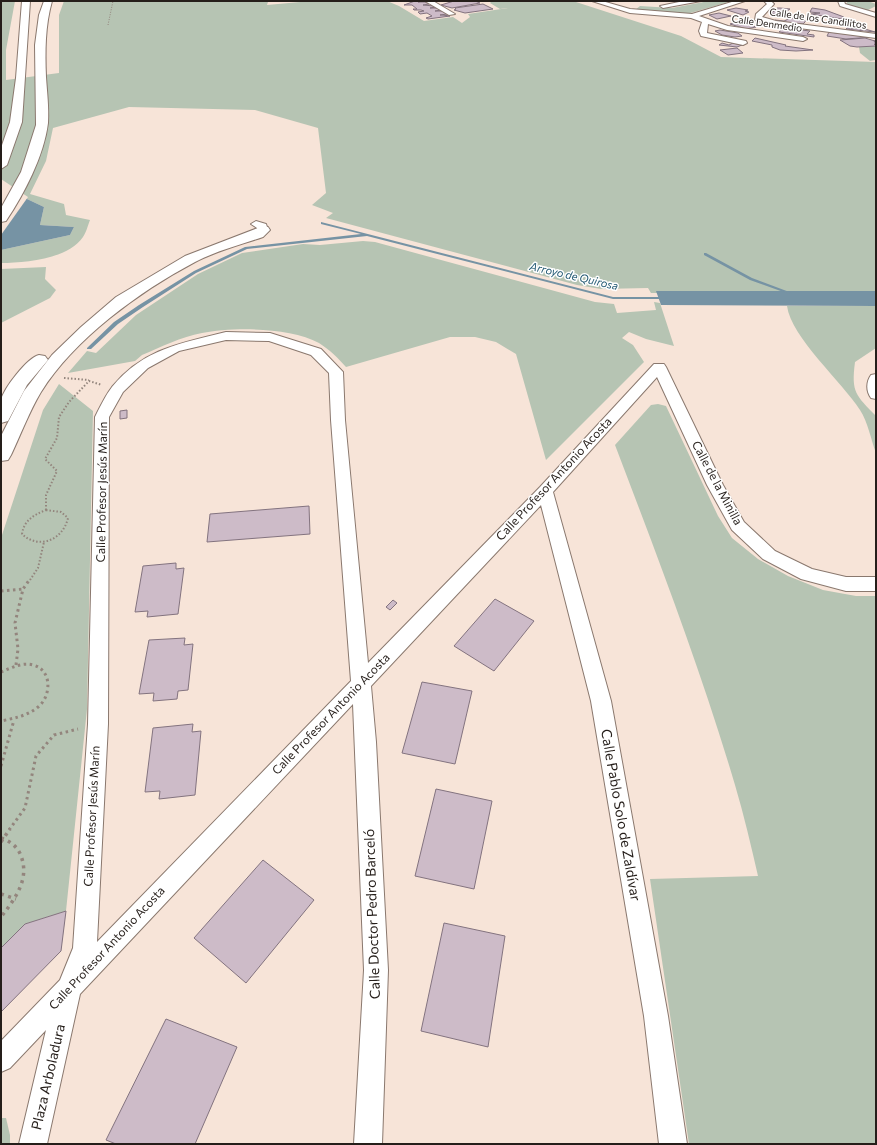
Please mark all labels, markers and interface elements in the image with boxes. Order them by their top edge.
street label: Calle de los Candilitos [769,5,868,31]
street label: Calle Denmedio [731,12,803,34]
water label: Arroyo de Quirosa [528,259,620,292]
street label: Calle Profesor Antonio Acosta [493,414,614,543]
street label: Calle Profesor Jesús Marín [93,421,110,563]
street label: Calle de la Minilla [690,438,746,527]
street label: Calle Profesor Antonio Acosta [269,650,392,777]
street label: Calle Pablo Solo de Zaldívar [598,728,645,903]
street label: Calle Profesor Jesús Marín [80,745,103,887]
street label: Calle Doctor Pedro Barceló [360,829,383,999]
street label: Calle Profesor Antonio Acosta [46,883,167,1012]
street label: Plaza Arboladura [27,1022,68,1131]

